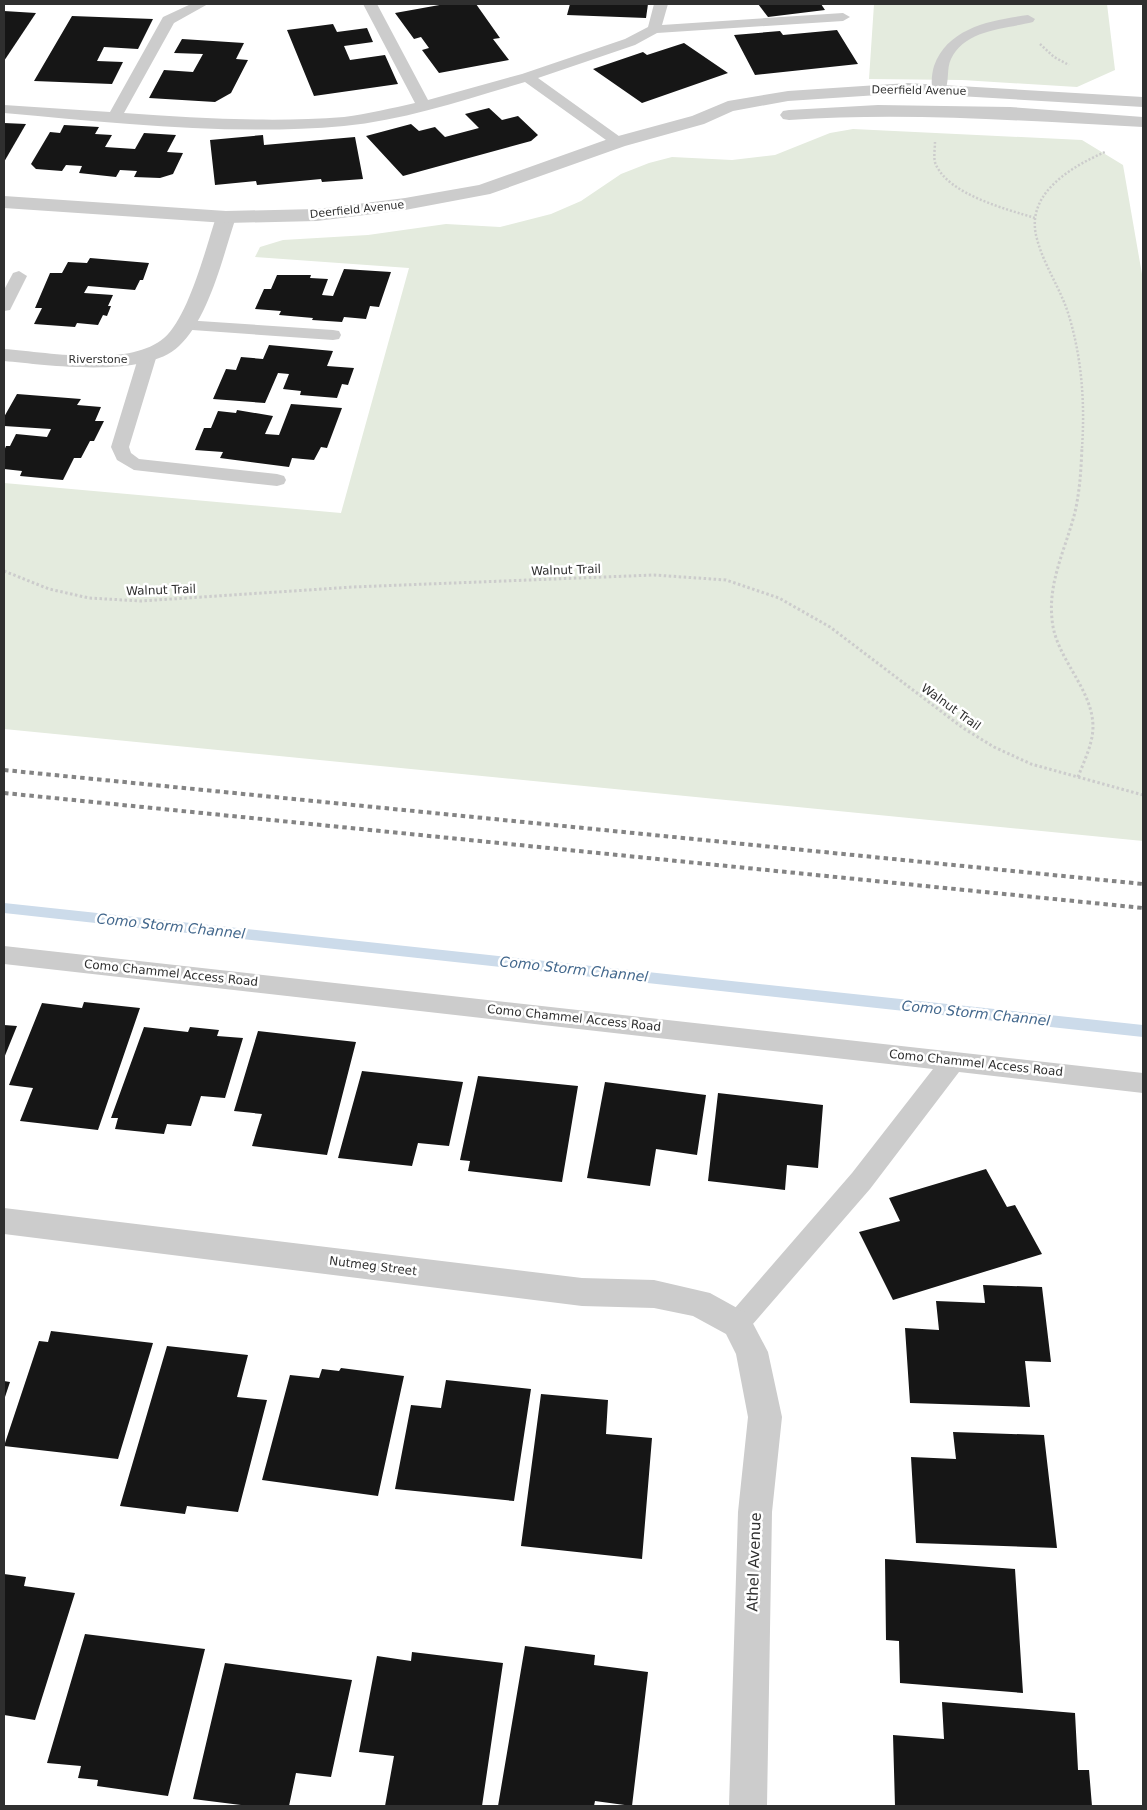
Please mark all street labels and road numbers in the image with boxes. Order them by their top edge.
street label: Deerfield Avenue [872,83,967,98]
street label: Deerfield Avenue [309,198,405,221]
street label: Riverstone [68,353,128,366]
street label: Walnut Trail [531,562,601,578]
street label: Walnut Trail [126,582,196,598]
street label: Walnut Trail [919,681,983,733]
street label: Como Chammel Access Road [83,957,259,989]
street label: Como Chammel Access Road [486,1002,662,1034]
street label: Como Chammel Access Road [888,1047,1064,1079]
street label: Nutmeg Street [328,1254,418,1278]
street label: Athel Avenue [743,1512,765,1612]

